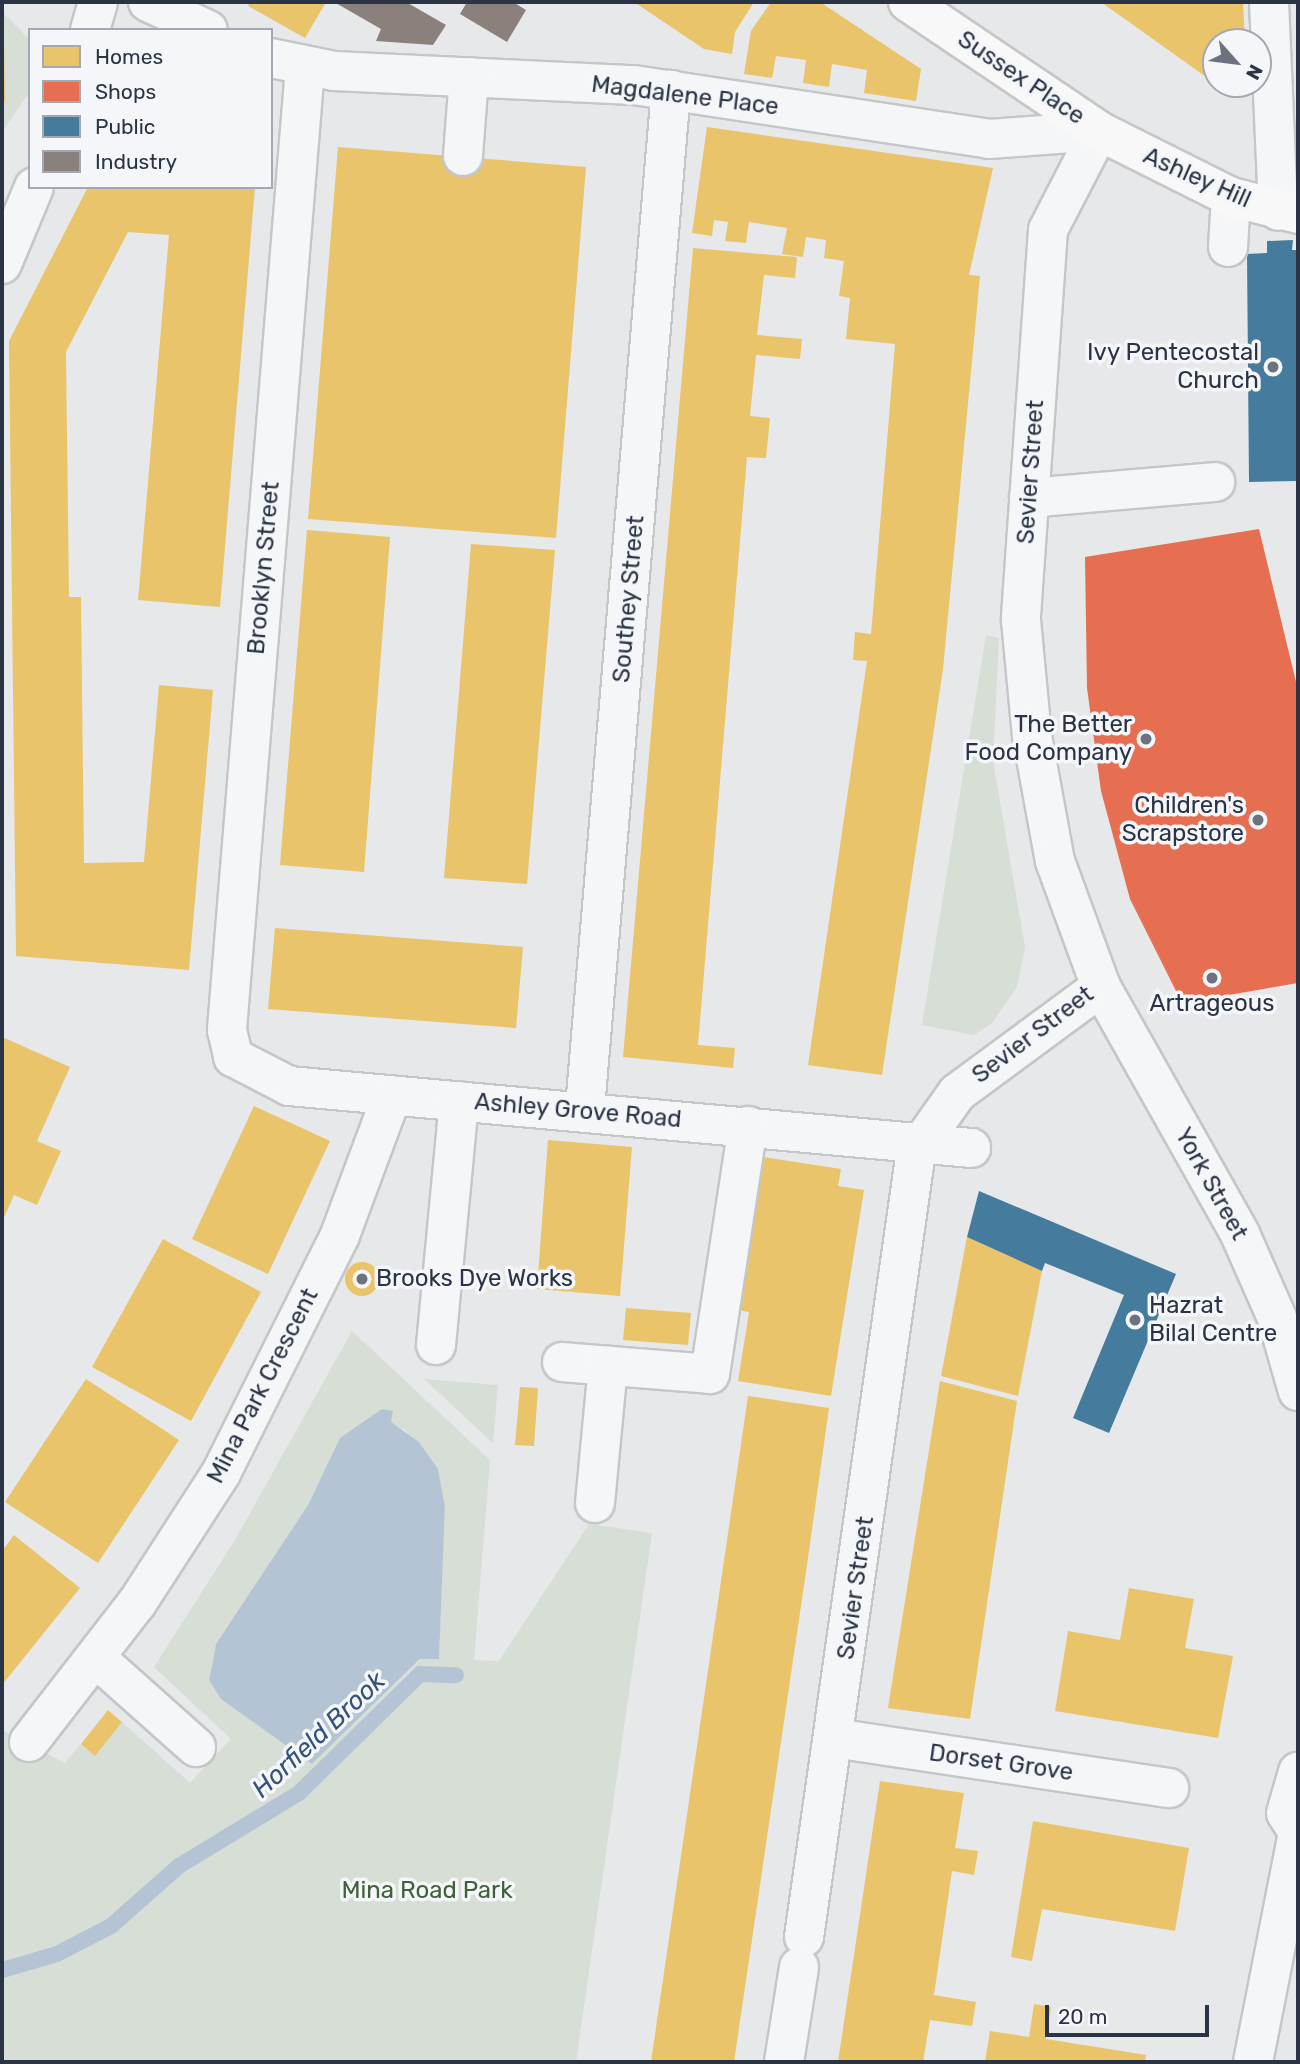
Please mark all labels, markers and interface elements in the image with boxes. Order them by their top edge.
street label: Sussex Place [952,25,1090,131]
legend [28,28,273,189]
north arrow [1202,28,1272,98]
text: Homes [95,44,163,69]
text: N [1241,61,1268,84]
street label: Magdalene Place [590,70,780,122]
text: Shops [95,79,156,104]
text: Public [95,114,155,139]
street label: Ashley Hill [1138,141,1256,215]
text: Industry [95,149,177,174]
place label: Ivy Pentecostal Church [1086,339,1259,395]
marker: Ivy Pentecostal Church [1265,359,1281,375]
street label: Sevier Street [1012,399,1050,545]
street label: Brooklyn Street [242,480,286,656]
street label: Southey Street [607,514,651,684]
place label: The Better Food Company [964,711,1132,767]
marker: The Better Food Company [1138,731,1154,747]
place label: Children's Scrapstore [1122,792,1244,848]
marker: Children's Scrapstore [1250,812,1266,828]
marker: Artrageous [1204,970,1220,986]
street label: Sevier Street [966,980,1100,1090]
place label: Artrageous [1150,990,1274,1018]
street label: Ashley Grove Road [473,1088,683,1134]
street label: York Street [1168,1123,1254,1245]
place label: Brooks Dye Works [376,1265,573,1293]
marker: Brooks Dye Works [354,1271,370,1287]
street label: Mina Park Crescent [201,1284,325,1488]
place label: Hazrat Bilal Centre [1149,1292,1277,1348]
marker: Hazrat Bilal Centre [1127,1312,1143,1328]
street label: Sevier Street [832,1514,880,1662]
water label: Horfield Brook [246,1665,392,1805]
street label: Dorset Grove [927,1739,1075,1787]
park label: Mina Road Park [341,1877,513,1905]
scale bar [1048,1990,1212,2034]
text: 20 m [1058,2004,1107,2029]

